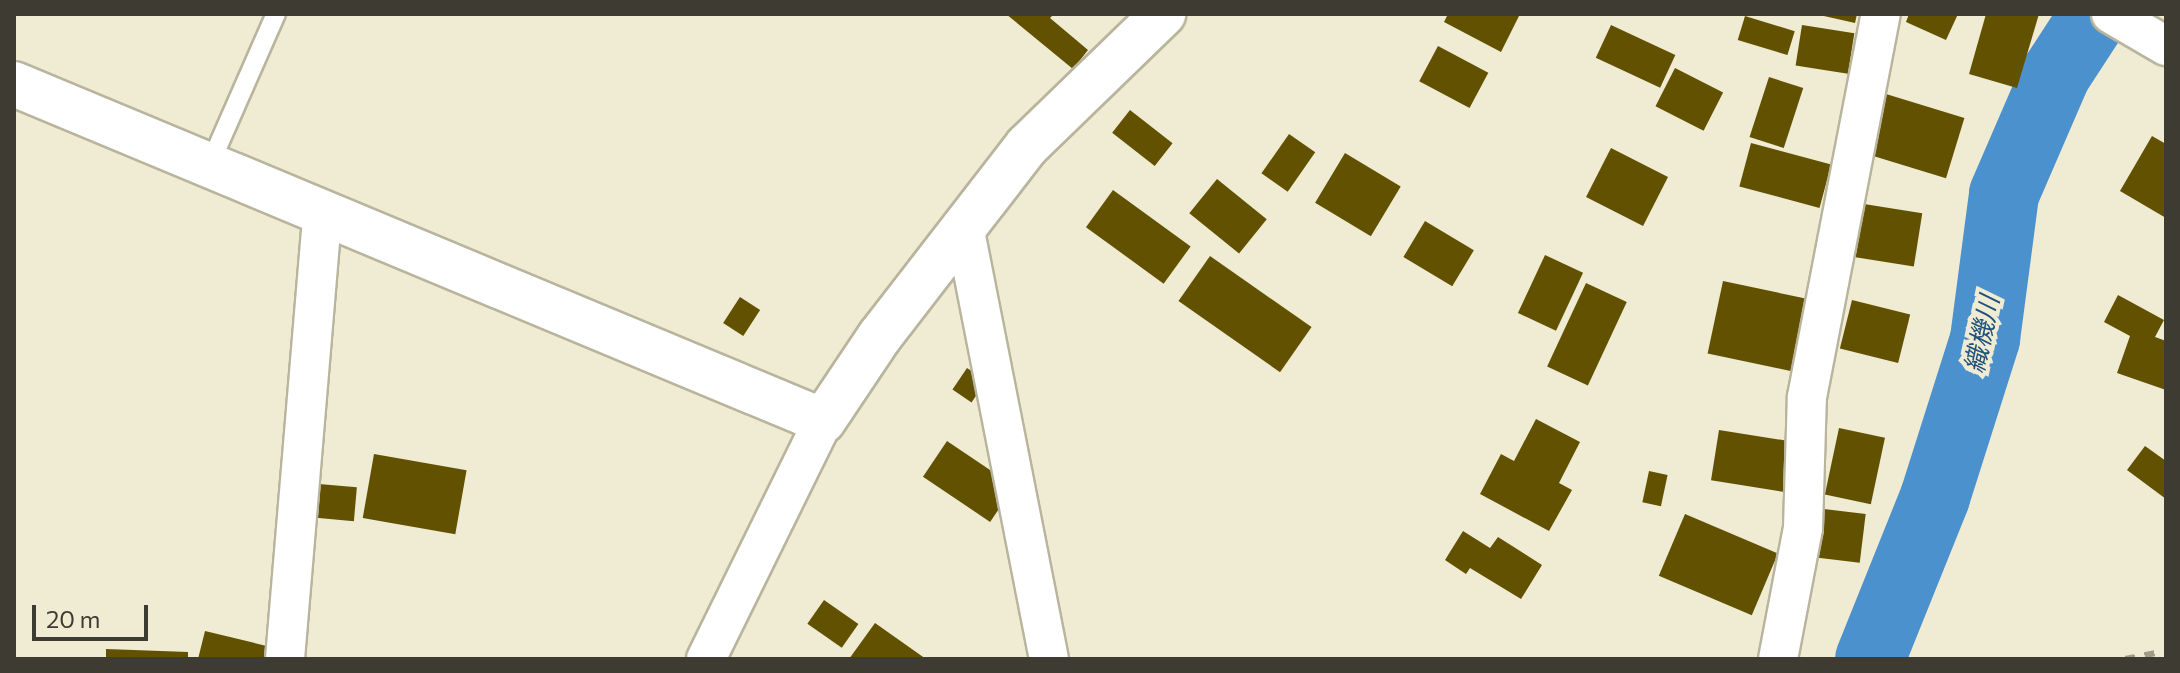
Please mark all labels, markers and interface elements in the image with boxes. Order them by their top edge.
water label: 織機川 [1958,293,2004,375]
scale bar [36,589,152,639]
text: 20 m [46,604,100,633]

